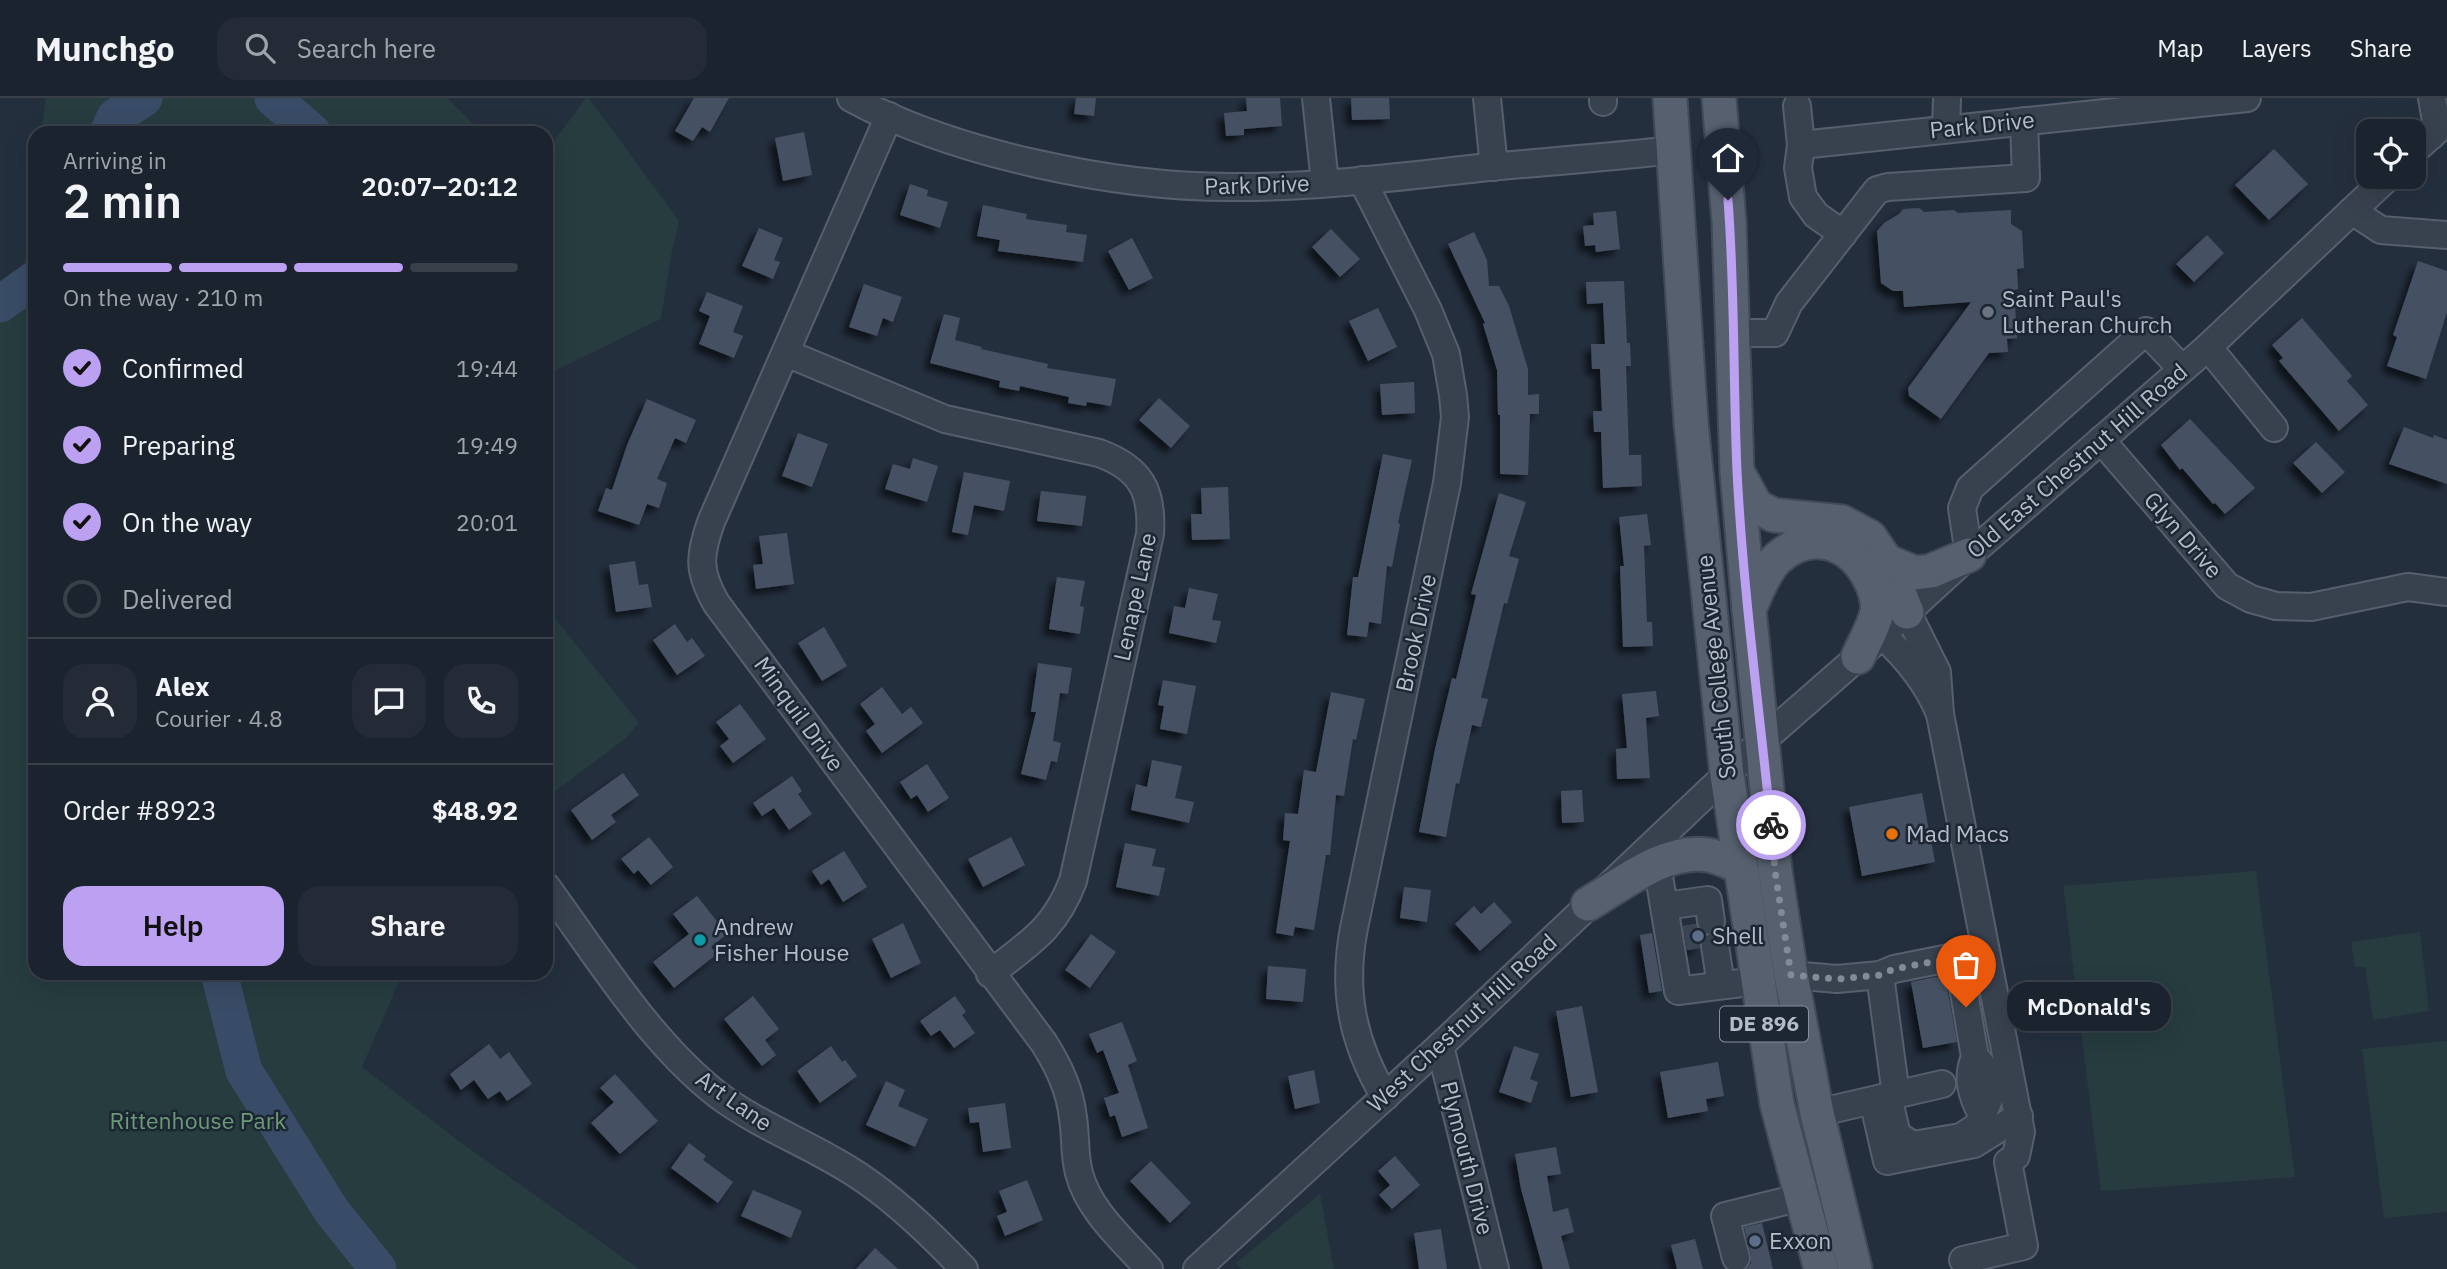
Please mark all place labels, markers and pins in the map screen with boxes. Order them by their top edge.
pin [1698,128,1758,200]
place label: Saint Paul's Lutheran Church [2002,283,2173,339]
marker: Saint Paul's Lutheran Church [1980,304,1996,320]
place label: Mad Macs [1906,818,2009,848]
marker: Mad Macs [1884,826,1900,842]
place label: Andrew Fisher House [714,911,849,967]
place label: Shell [1712,920,1763,950]
marker: Shell [1690,928,1706,944]
marker: Andrew Fisher House [692,932,708,948]
pin [1936,935,1996,1007]
callout: McDonald's [2008,982,2172,1032]
place label: Exxon [1769,1225,1831,1255]
marker: Exxon [1747,1233,1763,1249]

